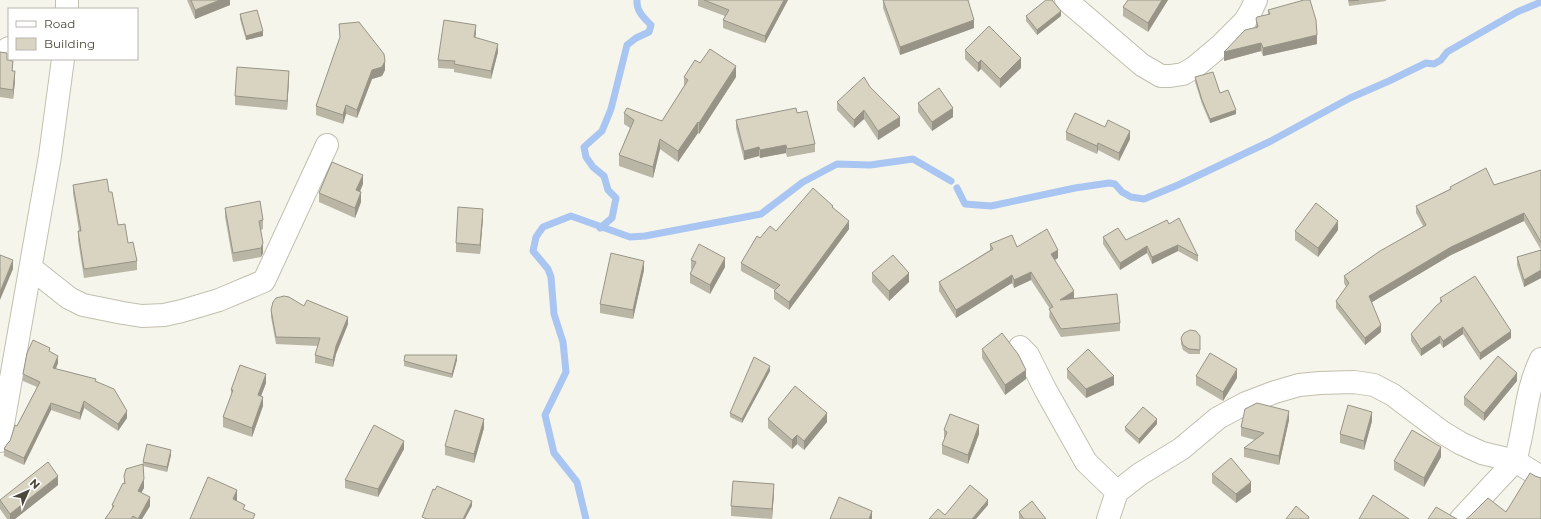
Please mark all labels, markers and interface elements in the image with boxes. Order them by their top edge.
legend [8,8,138,60]
text: Road [44,16,75,31]
text: Building [44,36,95,51]
north arrow [8,471,48,511]
text: N [27,476,43,492]

